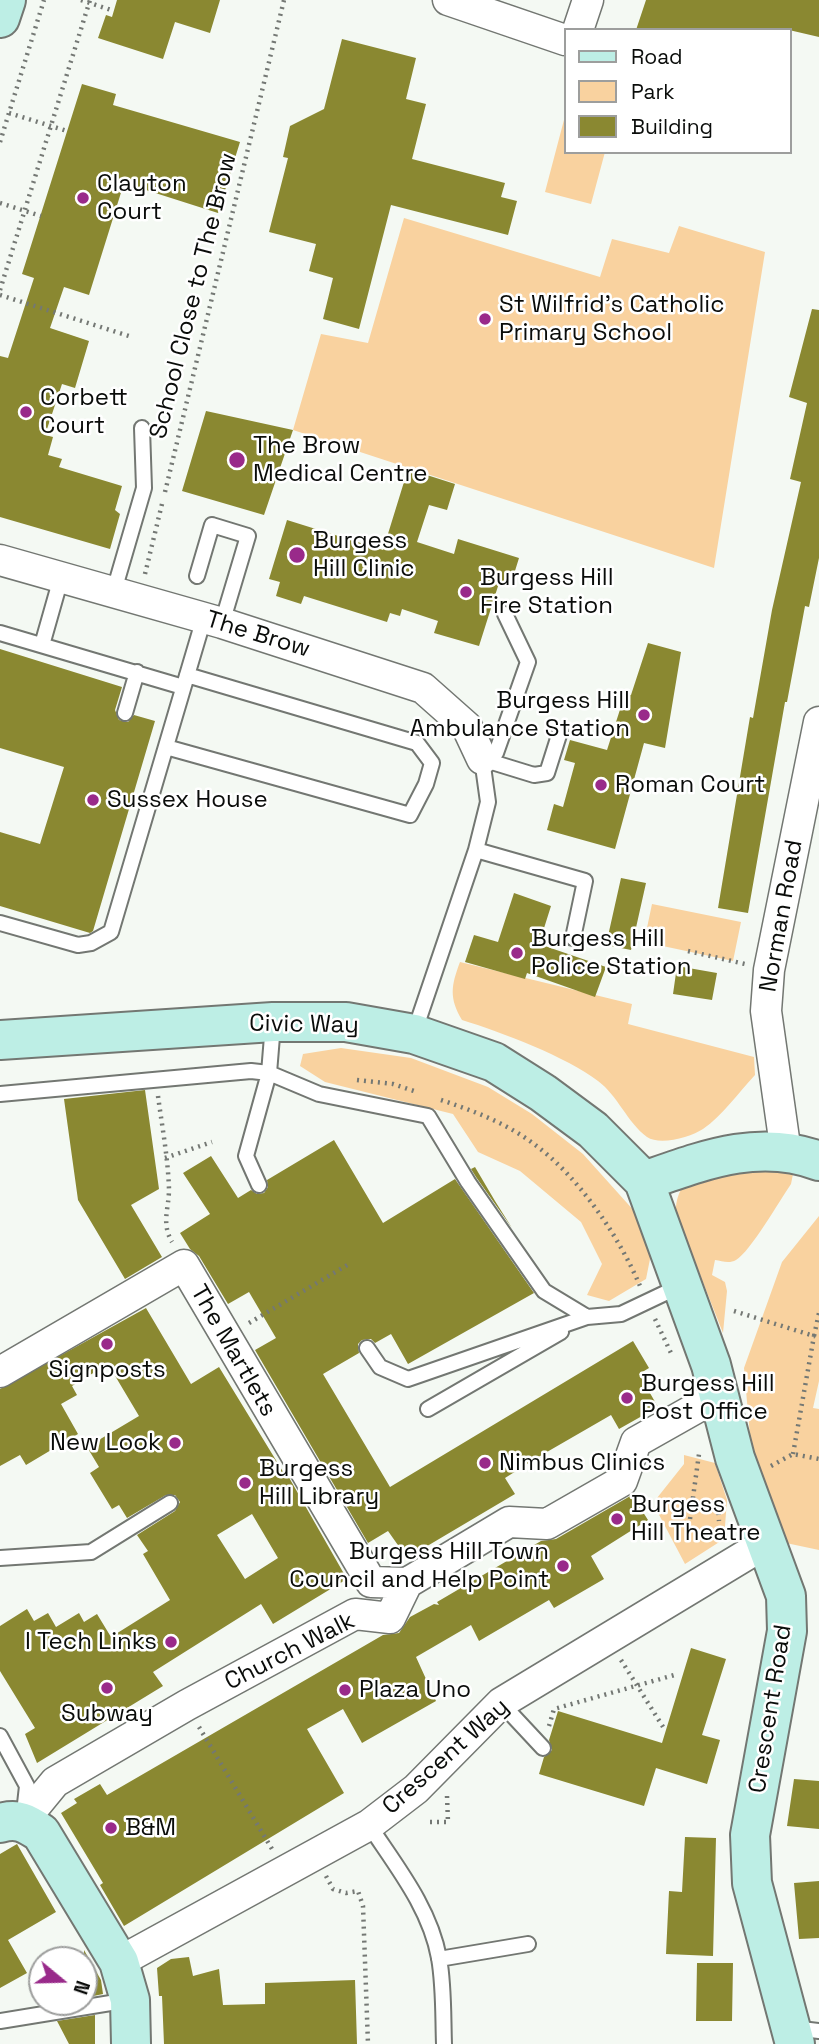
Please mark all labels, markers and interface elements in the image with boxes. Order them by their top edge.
legend [564,28,791,154]
text: Road [631,43,683,70]
text: Park [631,78,675,105]
text: Building [631,113,713,140]
street label: School Close to The Brow [144,150,244,442]
place label: Clayton Court [97,170,187,226]
marker: Clayton Court [75,190,91,206]
place label: St Wilfrid's Catholic Primary School [499,291,725,347]
marker: St Wilfrid's Catholic Primary School [477,311,493,327]
place label: Corbett Court [40,384,128,440]
marker: Corbett Court [18,404,34,420]
place label: The Brow Medical Centre [253,432,427,488]
marker: The Brow Medical Centre [227,450,247,470]
place label: Burgess Hill Clinic [313,527,415,583]
marker: Burgess Hill Clinic [287,545,307,565]
place label: Burgess Hill Fire Station [480,564,614,620]
marker: Burgess Hill Fire Station [458,584,474,600]
street label: The Brow [202,606,314,664]
place label: Burgess Hill Ambulance Station [410,687,630,743]
marker: Burgess Hill Ambulance Station [636,707,652,723]
place label: Roman Court [615,771,765,799]
marker: Roman Court [593,777,609,793]
place label: Sussex House [107,786,268,814]
marker: Sussex House [85,792,101,808]
street label: Norman Road [754,838,810,994]
place label: Burgess Hill Police Station [531,925,692,981]
marker: Burgess Hill Police Station [509,945,525,961]
street label: Civic Way [249,1010,359,1040]
street label: The Martlets [184,1280,282,1422]
marker: Signposts [99,1336,115,1352]
place label: Signposts [48,1356,166,1384]
place label: Burgess Hill Post Office [641,1370,775,1426]
marker: Burgess Hill Post Office [619,1390,635,1406]
place label: New Look [50,1429,161,1457]
marker: New Look [167,1435,183,1451]
place label: Nimbus Clinics [499,1449,665,1477]
place label: Burgess Hill Library [259,1455,379,1511]
marker: Nimbus Clinics [477,1455,493,1471]
marker: Burgess Hill Library [237,1475,253,1491]
place label: Burgess Hill Theatre [631,1491,760,1547]
marker: Burgess Hill Theatre [609,1511,625,1527]
place label: Burgess Hill Town Council and Help Point [289,1538,549,1594]
marker: Burgess Hill Town Council and Help Point [555,1558,571,1574]
street label: Church Walk [220,1607,360,1697]
street label: Crescent Road [743,1623,799,1795]
place label: I Tech Links [25,1628,157,1656]
marker: I Tech Links [163,1634,179,1650]
place label: Plaza Uno [359,1676,471,1704]
marker: Subway [99,1680,115,1696]
marker: Plaza Uno [337,1682,353,1698]
street label: Crescent Way [377,1693,515,1821]
place label: Subway [61,1700,153,1728]
place label: B&M [125,1814,176,1842]
marker: B&M [103,1820,119,1836]
north arrow [28,1946,98,2016]
text: N [68,1977,95,1997]

